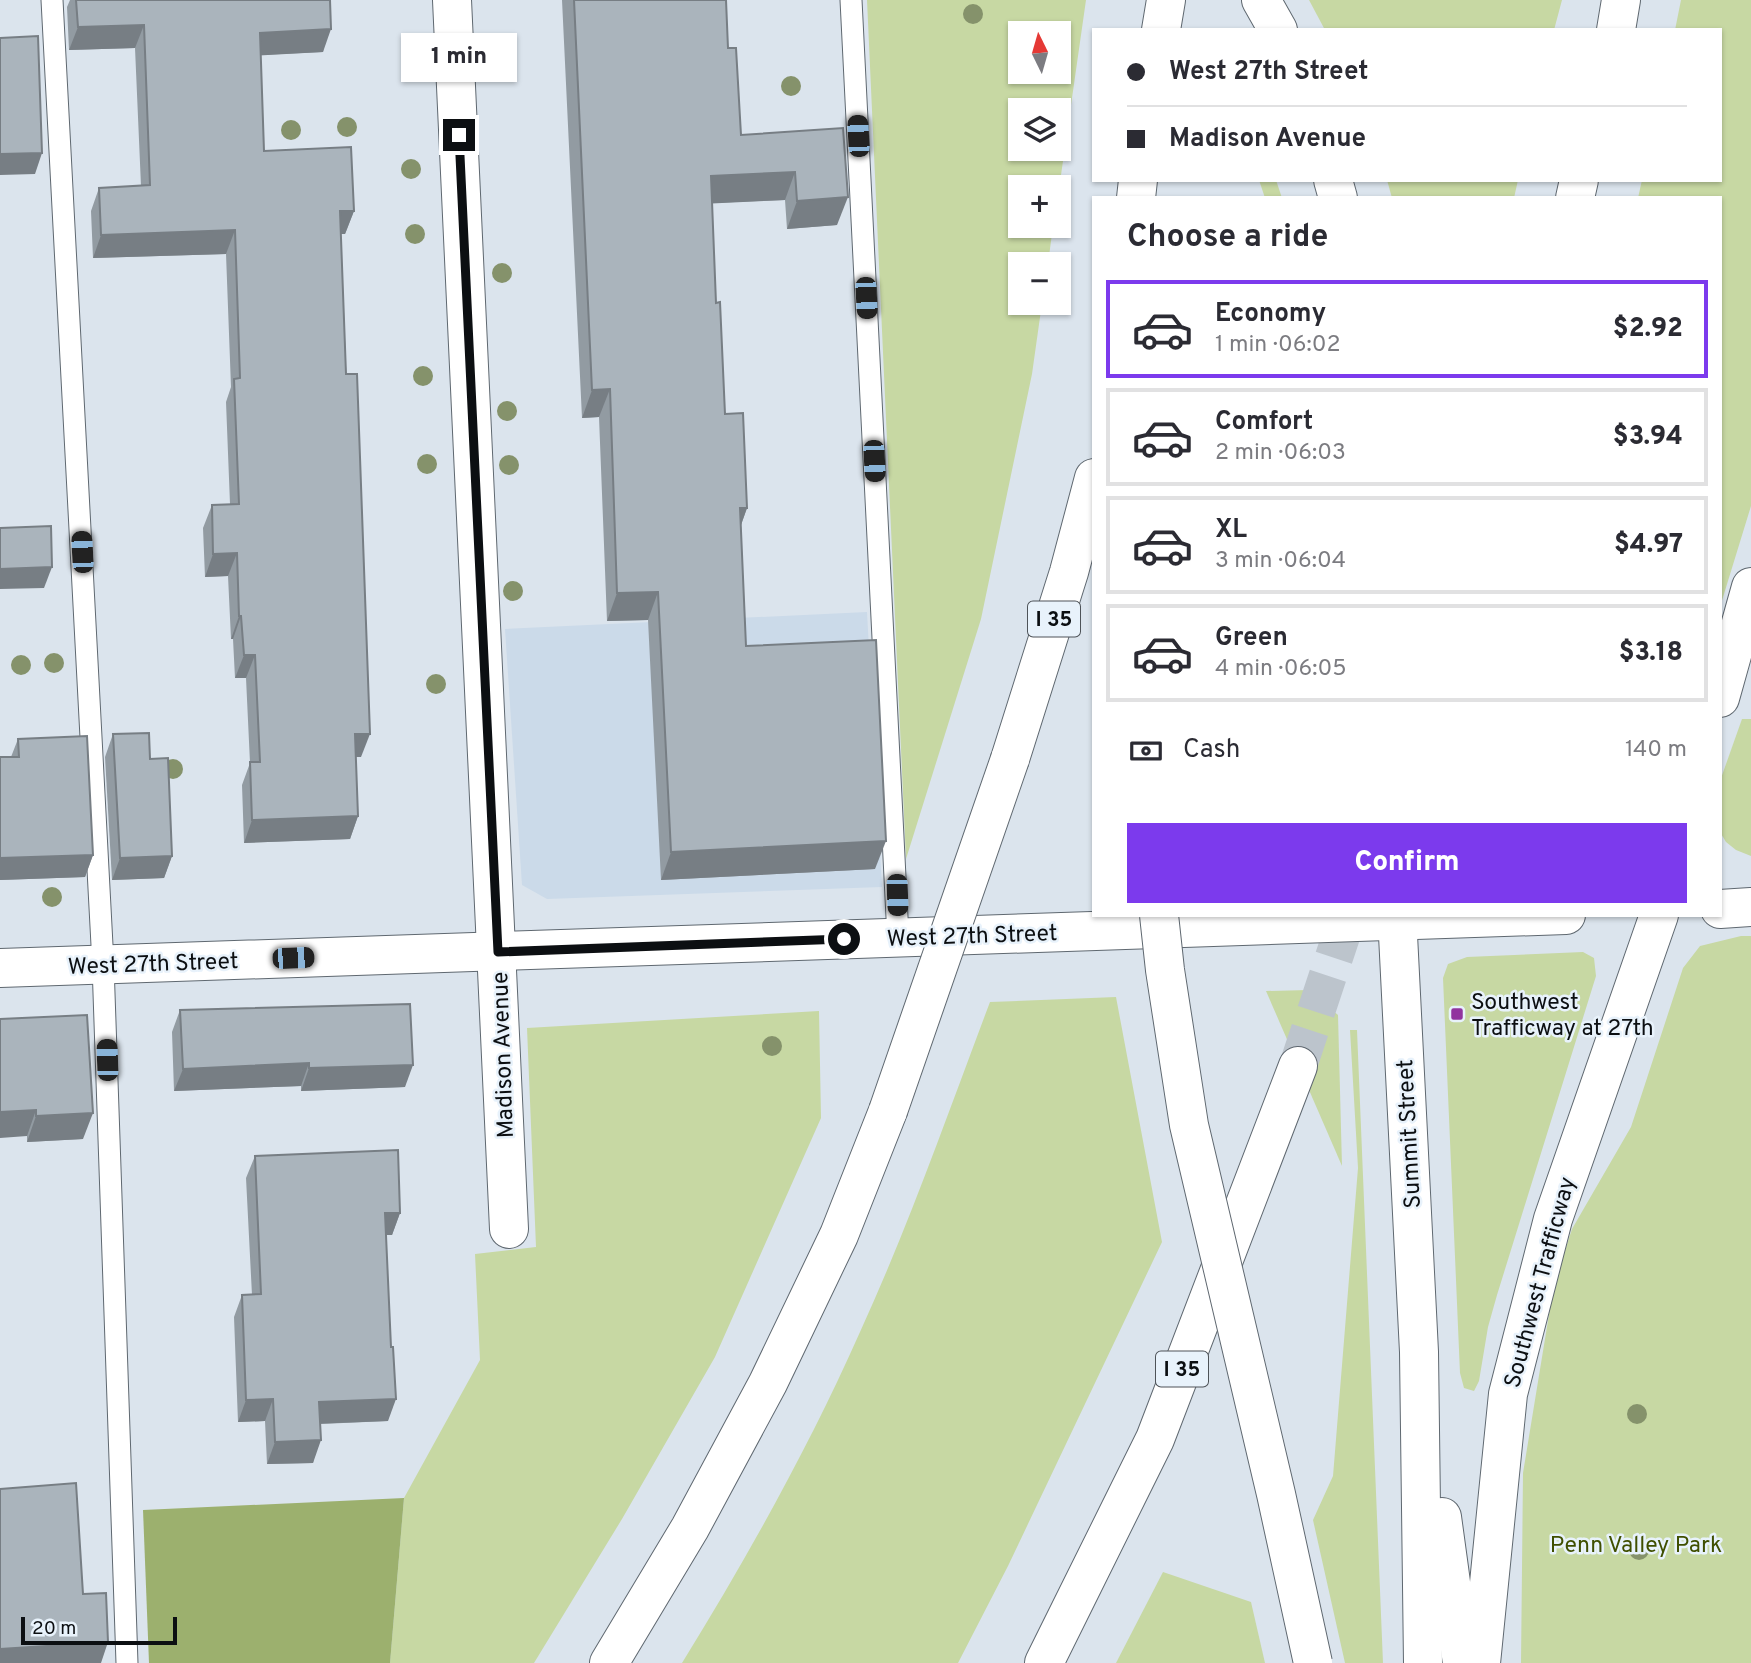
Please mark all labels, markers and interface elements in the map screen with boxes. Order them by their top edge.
north arrow [1008,21,1071,84]
map controls [1008,21,1071,315]
callout: 1 min [401,33,517,82]
text: 1 min [431,43,487,72]
text: West 27th Street [1169,56,1369,89]
button: layers [1008,98,1071,161]
car [847,114,870,158]
route end [443,119,475,151]
text: Madison Avenue [1169,123,1366,156]
button: + [1008,175,1071,238]
text: Choose a ride [1127,218,1328,258]
button: − [1008,252,1071,315]
car [855,276,878,320]
icon: car [1131,298,1194,361]
text: Economy [1215,298,1326,331]
text: $2.92 [1613,313,1683,346]
text: 1 min · 06:02 [1215,331,1341,360]
icon: car [1131,406,1194,469]
text: Comfort [1215,406,1313,439]
text: $3.94 [1613,421,1683,454]
car [863,439,886,483]
text: 2 min · 06:03 [1215,439,1346,468]
icon: car [1131,514,1194,577]
text: XL [1215,514,1247,547]
text: $4.97 [1614,529,1683,562]
car [71,530,94,574]
text: 3 min · 06:04 [1215,547,1346,576]
road number: I 35 [1028,602,1080,636]
icon: car [1131,622,1194,685]
text: Green [1215,622,1288,655]
text: $3.18 [1619,637,1683,670]
text: 4 min · 06:05 [1215,655,1347,684]
icon: cash [1127,732,1165,770]
text: Cash [1183,734,1240,767]
text: 140 m [1625,736,1687,765]
button: Confirm [1127,823,1687,903]
car [886,874,909,916]
street label: West 27th Street [886,920,1058,955]
route start [828,923,860,955]
car [272,947,315,969]
street label: West 27th Street [67,948,239,983]
street label: Madison Avenue [487,971,522,1139]
place label: Southwest Trafficway at 27th [1471,989,1654,1044]
marker: Southwest Trafficway at 27th [1449,1006,1465,1022]
car [96,1039,119,1081]
street label: Summit Street [1392,1059,1429,1209]
street label: Southwest Trafficway [1499,1174,1584,1391]
road number: I 35 [1156,1352,1208,1386]
park label: Penn Valley Park [1550,1532,1722,1561]
scale bar [21,1614,177,1646]
text: 20 m [32,1617,76,1641]

